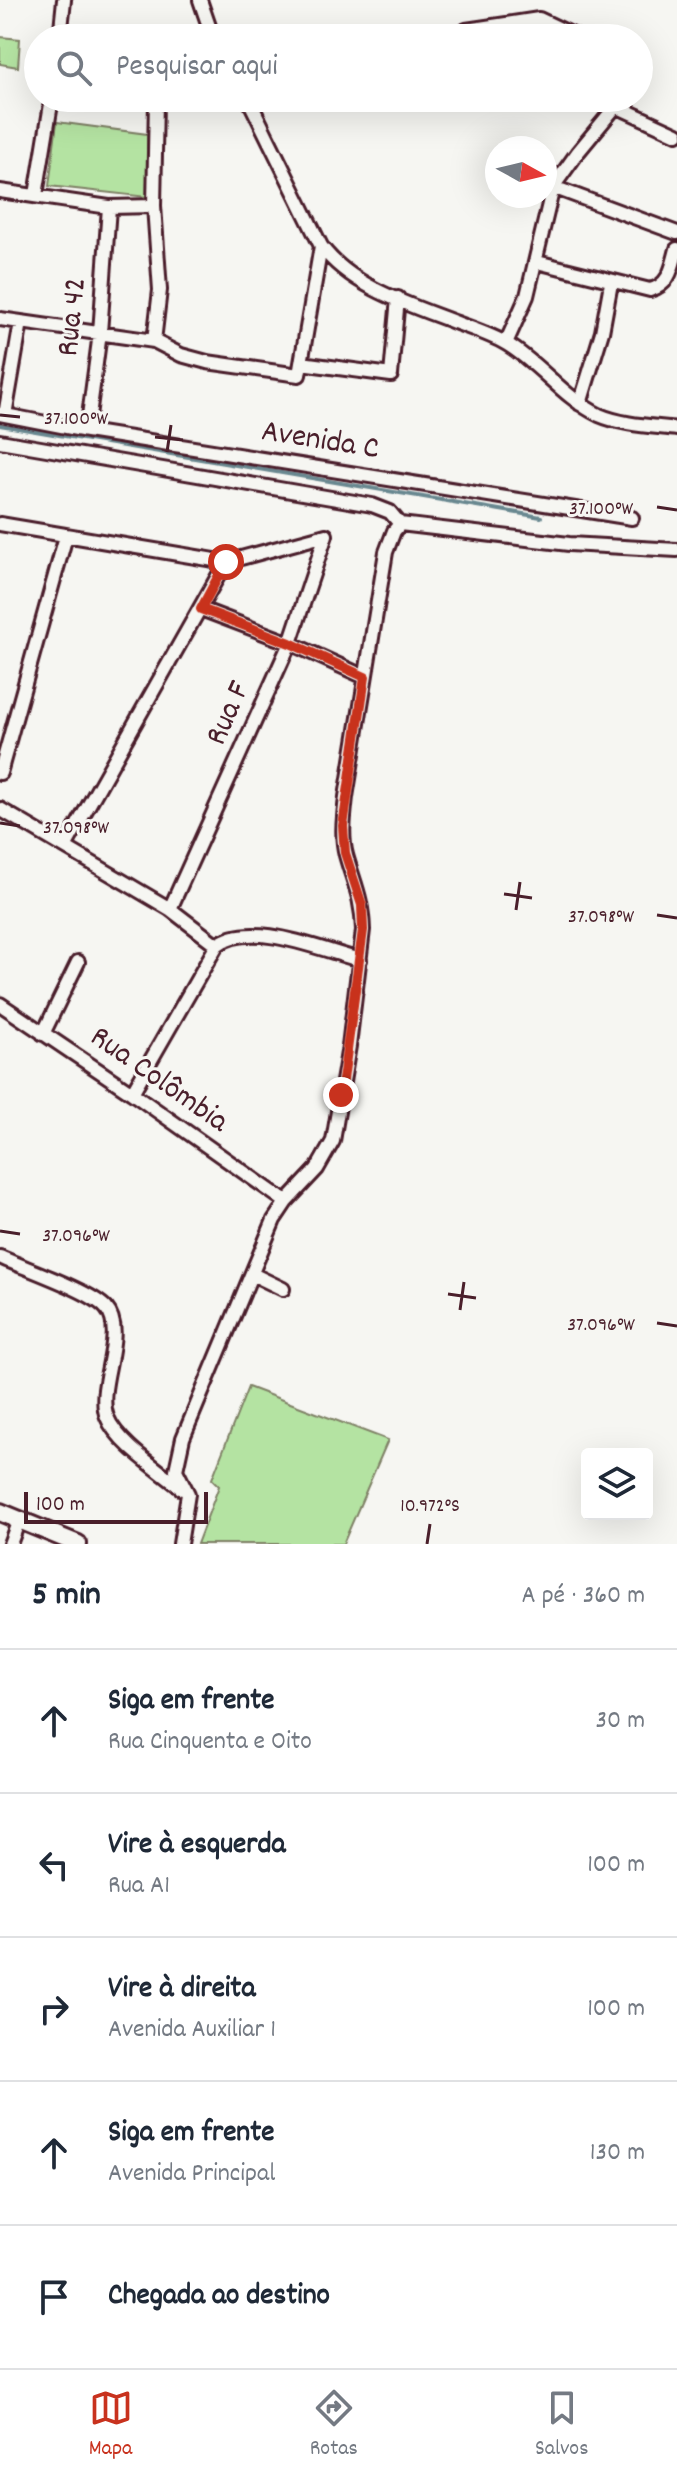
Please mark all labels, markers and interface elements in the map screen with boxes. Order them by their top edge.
search box [24,24,653,112]
icon: search [52,46,96,90]
text: Pesquisar aqui [116,47,278,90]
north arrow [485,136,557,208]
street label: Rua 42 [47,275,101,359]
text: 37.100°W [44,406,108,434]
street label: Avenida C [258,410,382,474]
text: 37.100°W [569,496,633,524]
route start [208,544,244,580]
street label: Rua F [196,675,264,753]
text: 37.098°W [43,815,109,843]
text: 37.098°W [568,904,634,932]
street label: Rua Colômbia [79,1016,238,1146]
route end [323,1077,359,1113]
text: 37.096°W [42,1223,110,1251]
text: 37.096°W [567,1312,635,1340]
map controls [581,1448,653,1520]
button: layers [581,1448,653,1520]
scale bar [24,1488,208,1524]
text: 100 m [36,1490,85,1521]
text: 10.972°S [400,1493,460,1521]
text: 5 min [32,1572,101,1621]
text: A pé · 360 m [522,1578,645,1615]
text: Siga em frente [108,1681,275,1724]
icon: ahead [32,1699,76,1743]
text: 30 m [595,1703,645,1740]
text: Rua Cinquenta e Oito [108,1724,312,1761]
text: Vire à esquerda [108,1825,286,1868]
icon: left [32,1843,76,1887]
text: 100 m [587,1847,645,1884]
text: Rua A1 [108,1868,170,1905]
text: Vire à direita [108,1969,255,2012]
icon: right [32,1987,76,2031]
text: 100 m [587,1991,645,2028]
text: Avenida Auxiliar 1 [108,2012,276,2049]
text: Siga em frente [108,2113,275,2156]
icon: ahead [32,2131,76,2175]
text: 130 m [590,2135,645,2172]
text: Avenida Principal [108,2156,275,2193]
icon: arrive [32,2275,76,2319]
text: Chegada ao destino [108,2276,330,2319]
tab: Mapa [89,2386,133,2465]
tab: Rotas [310,2386,358,2465]
tab: Salvos [535,2386,588,2465]

